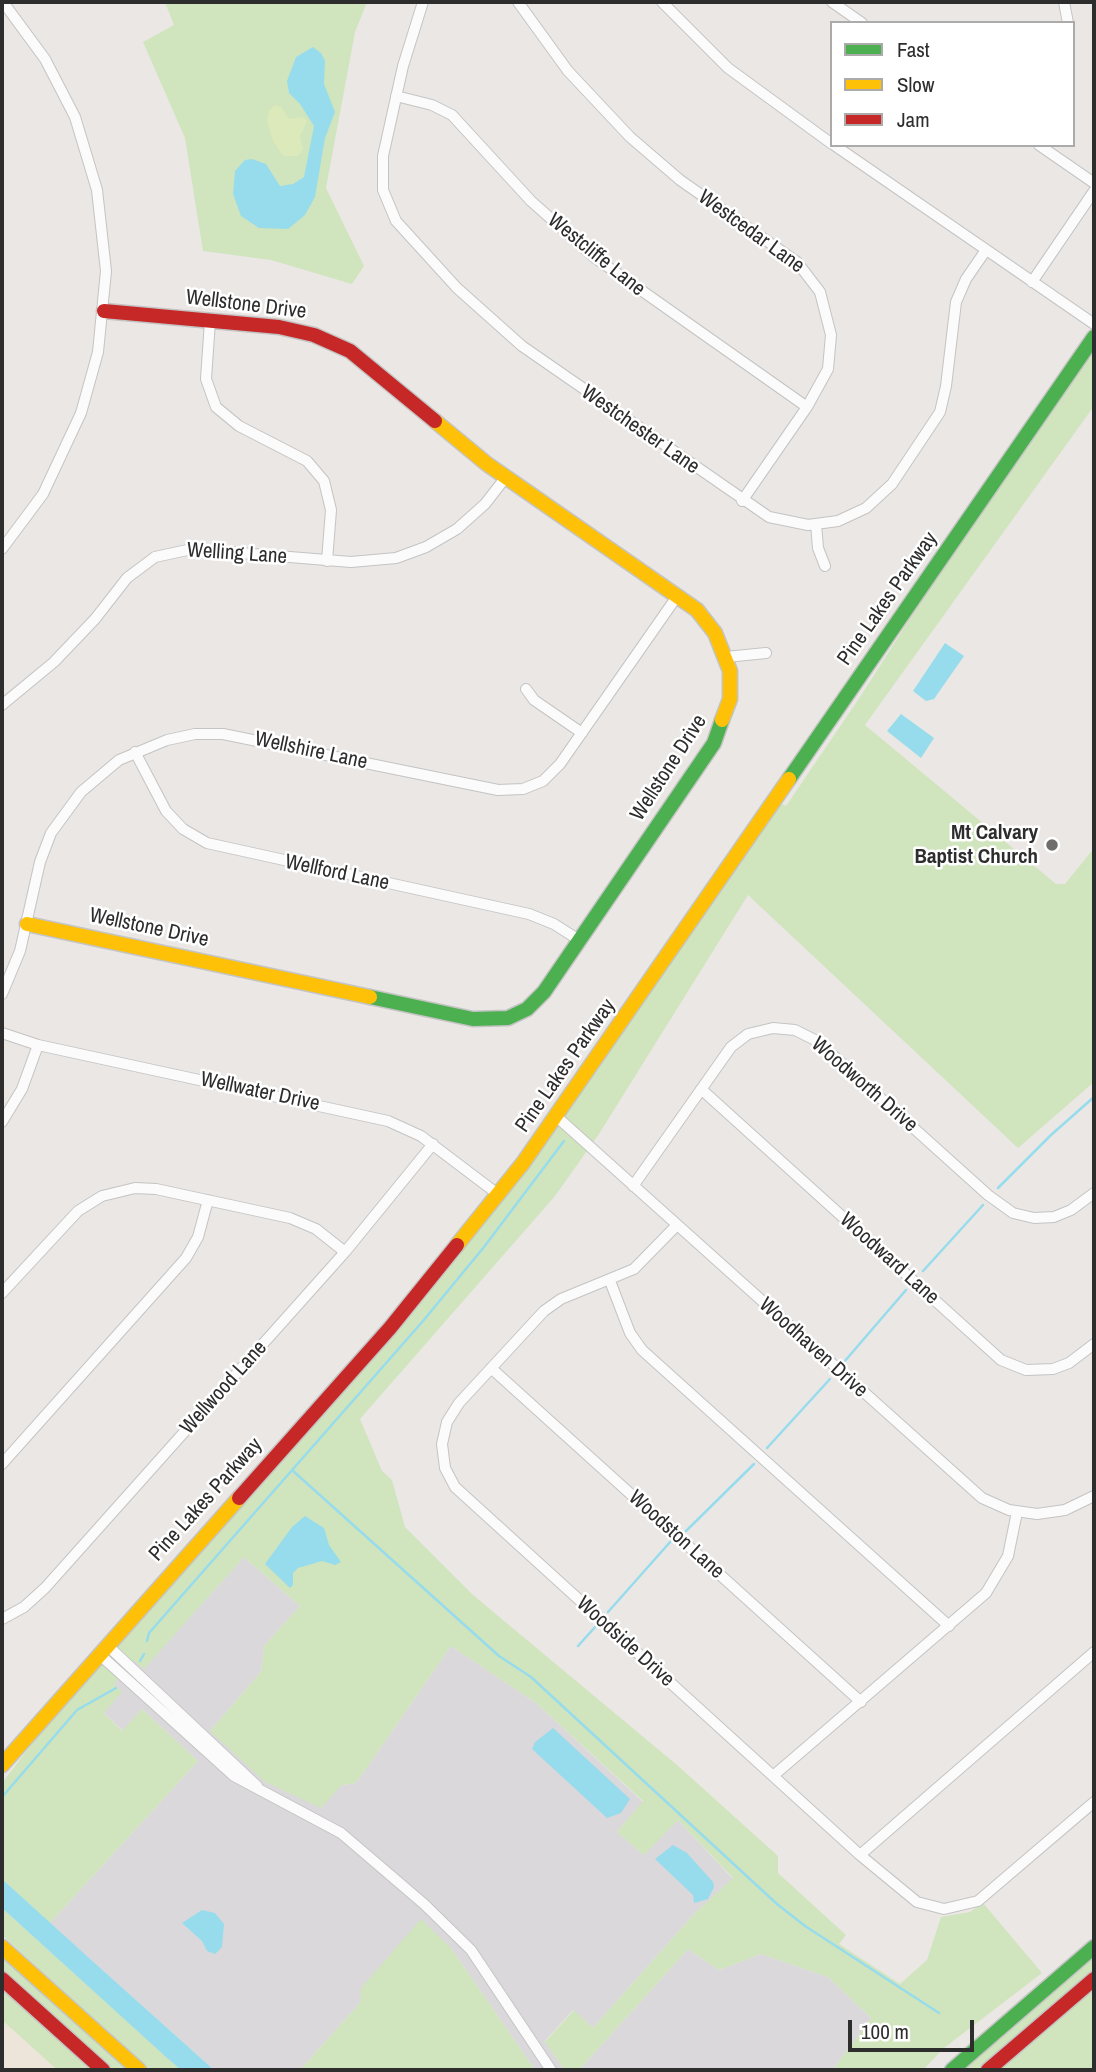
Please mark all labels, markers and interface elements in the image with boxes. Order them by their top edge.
legend [830,21,1075,147]
text: Fast [897,35,930,64]
text: Slow [897,70,934,99]
text: Jam [897,105,930,134]
street label: Westcedar Lane [693,185,809,279]
street label: Westcliffe Lane [542,208,650,302]
street label: Wellstone Drive [184,285,308,325]
street label: Westchester Lane [576,380,704,480]
street label: Pine Lakes Parkway [833,527,943,671]
street label: Welling Lane [186,538,288,570]
street label: Wellstone Drive [625,710,713,826]
street label: Wellshire Lane [252,727,370,775]
place label: Mt Calvary Baptist Church [915,820,1038,870]
marker: Mt Calvary Baptist Church [1044,837,1060,853]
street label: Wellford Lane [283,850,391,896]
street label: Wellstone Drive [87,903,211,953]
street label: Pine Lakes Parkway [511,994,621,1138]
street label: Woodworth Drive [806,1032,922,1138]
street label: Wellwater Drive [198,1067,322,1117]
street label: Woodward Lane [834,1208,944,1310]
street label: Woodhaven Drive [753,1293,873,1403]
street label: Wellwood Lane [175,1336,273,1440]
street label: Pine Lakes Parkway [144,1433,268,1567]
street label: Woodston Lane [623,1485,729,1585]
street label: Woodside Drive [571,1591,679,1693]
scale bar [851,2006,977,2050]
text: 100 m [861,2017,909,2046]

